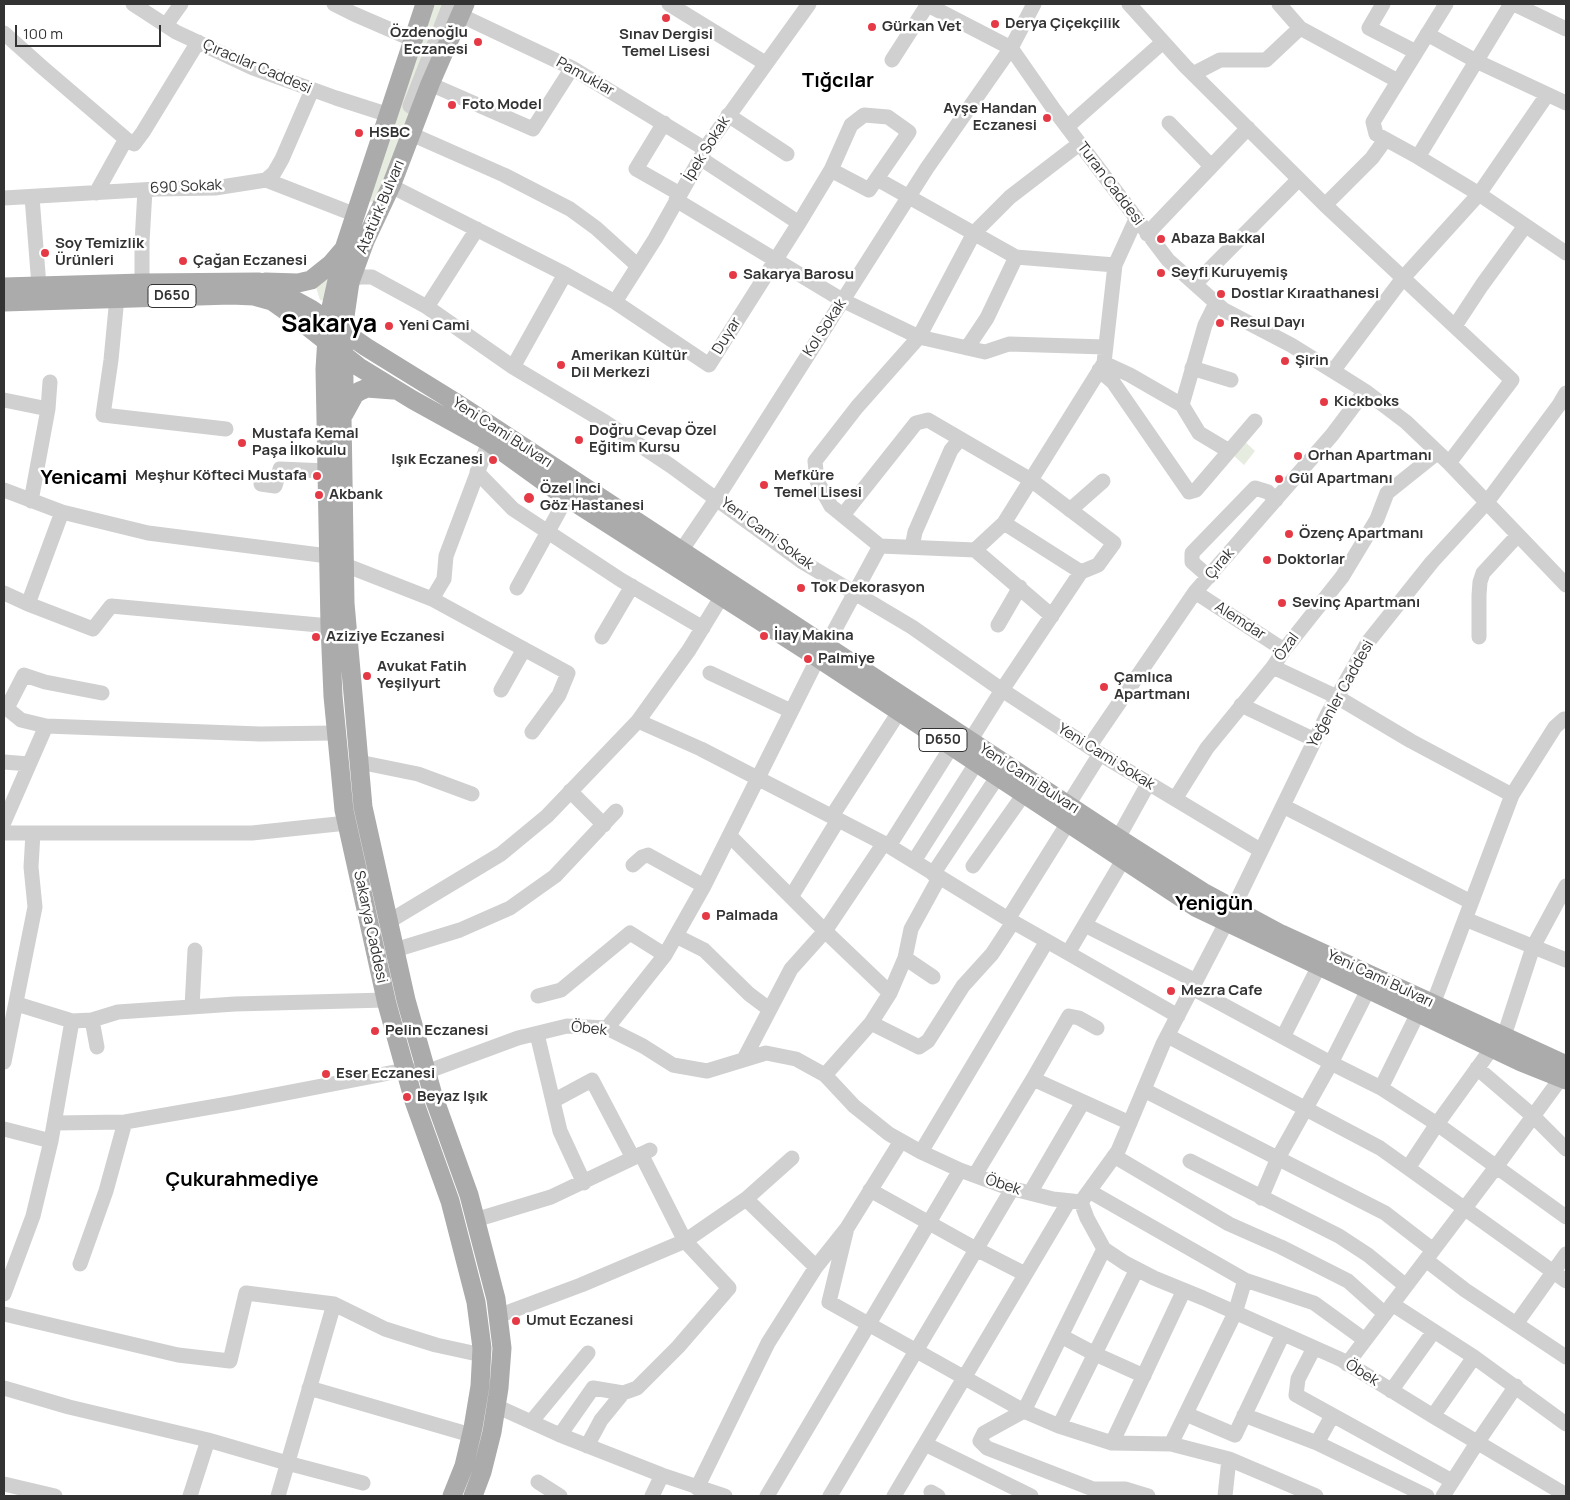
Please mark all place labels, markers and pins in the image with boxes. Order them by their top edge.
marker: Sınav Dergisi Temel Lisesi [660,12,672,24]
place label: Derya Çiçekçilik [1005,15,1120,33]
place label: Gürkan Vet [882,18,962,36]
marker: Derya Çiçekçilik [989,18,1001,30]
marker: Gürkan Vet [866,21,878,33]
place label: Özdenoğlu Eczanesi [390,24,468,59]
place label: Sınav Dergisi Temel Lisesi [619,26,713,61]
marker: Özdenoğlu Eczanesi [472,36,484,48]
place label: Foto Model [462,96,542,114]
marker: Foto Model [446,99,458,111]
place label: Ayşe Handan Eczanesi [943,100,1037,135]
marker: Ayşe Handan Eczanesi [1041,112,1053,124]
place label: HSBC [369,124,410,142]
marker: HSBC [353,127,365,139]
place label: Abaza Bakkal [1171,230,1265,248]
marker: Abaza Bakkal [1155,233,1167,245]
place label: Soy Temizlik Ürünleri [55,235,144,270]
marker: Soy Temizlik Ürünleri [39,247,51,259]
place label: Çağan Eczanesi [193,252,307,270]
marker: Çağan Eczanesi [177,255,189,267]
place label: Seyfi Kuruyemiş [1171,264,1288,282]
place label: Sakarya Barosu [743,266,854,284]
marker: Seyfi Kuruyemiş [1155,267,1167,279]
marker: Sakarya Barosu [727,269,739,281]
place label: Dostlar Kıraathanesi [1231,285,1379,303]
marker: Dostlar Kıraathanesi [1215,288,1227,300]
place label: Resul Dayı [1230,314,1305,332]
place label: Yeni Cami [399,317,470,335]
marker: Resul Dayı [1214,317,1226,329]
marker: Yeni Cami [383,320,395,332]
place label: Amerikan Kültür Dil Merkezi [571,347,687,382]
place label: Şirin [1295,352,1329,370]
marker: Şirin [1279,355,1291,367]
marker: Amerikan Kültür Dil Merkezi [555,359,567,371]
place label: Kickboks [1334,393,1399,411]
marker: Kickboks [1318,396,1330,408]
place label: Doğru Cevap Özel Eğitim Kursu [589,422,717,457]
place label: Mustafa Kemal Paşa İlkokulu [252,425,359,460]
marker: Doğru Cevap Özel Eğitim Kursu [573,434,585,446]
marker: Mustafa Kemal Paşa İlkokulu [236,437,248,449]
place label: Orhan Apartmanı [1308,447,1432,465]
marker: Orhan Apartmanı [1292,450,1304,462]
place label: Işık Eczanesi [391,451,483,469]
marker: Işık Eczanesi [487,454,499,466]
place label: Meşhur Köfteci Mustafa [135,467,307,485]
place label: Mefküre Temel Lisesi [774,467,862,502]
marker: Meşhur Köfteci Mustafa [311,470,323,482]
place label: Gül Apartmanı [1289,470,1393,488]
marker: Gül Apartmanı [1273,473,1285,485]
marker: Mefküre Temel Lisesi [758,479,770,491]
place label: Özel İnci Göz Hastanesi [540,480,644,515]
place label: Akbank [329,486,382,504]
marker: Akbank [313,489,325,501]
marker: Özel İnci Göz Hastanesi [522,491,536,505]
place label: Özenç Apartmanı [1299,525,1423,543]
marker: Özenç Apartmanı [1283,528,1295,540]
place label: Doktorlar [1277,551,1345,569]
marker: Doktorlar [1261,554,1273,566]
place label: Tok Dekorasyon [811,579,925,597]
marker: Tok Dekorasyon [795,582,807,594]
place label: Sevinç Apartmanı [1292,594,1420,612]
marker: Sevinç Apartmanı [1276,597,1288,609]
place label: İlay Makina [774,627,854,645]
place label: Aziziye Eczanesi [326,628,445,646]
marker: İlay Makina [758,630,770,642]
marker: Aziziye Eczanesi [310,631,322,643]
place label: Palmiye [818,650,875,668]
marker: Palmiye [802,653,814,665]
place label: Avukat Fatih Yeşilyurt [377,658,467,693]
place label: Çamlıca Apartmanı [1114,669,1190,704]
marker: Avukat Fatih Yeşilyurt [361,670,373,682]
marker: Çamlıca Apartmanı [1098,681,1110,693]
place label: Palmada [716,907,778,925]
marker: Palmada [700,910,712,922]
place label: Mezra Cafe [1181,982,1262,1000]
marker: Mezra Cafe [1165,985,1177,997]
place label: Pelin Eczanesi [385,1022,488,1040]
marker: Pelin Eczanesi [369,1025,381,1037]
place label: Eser Eczanesi [336,1065,435,1083]
marker: Eser Eczanesi [320,1068,332,1080]
place label: Beyaz Işık [417,1088,488,1106]
marker: Beyaz Işık [401,1091,413,1103]
place label: Umut Eczanesi [526,1312,633,1330]
marker: Umut Eczanesi [510,1315,522,1327]

